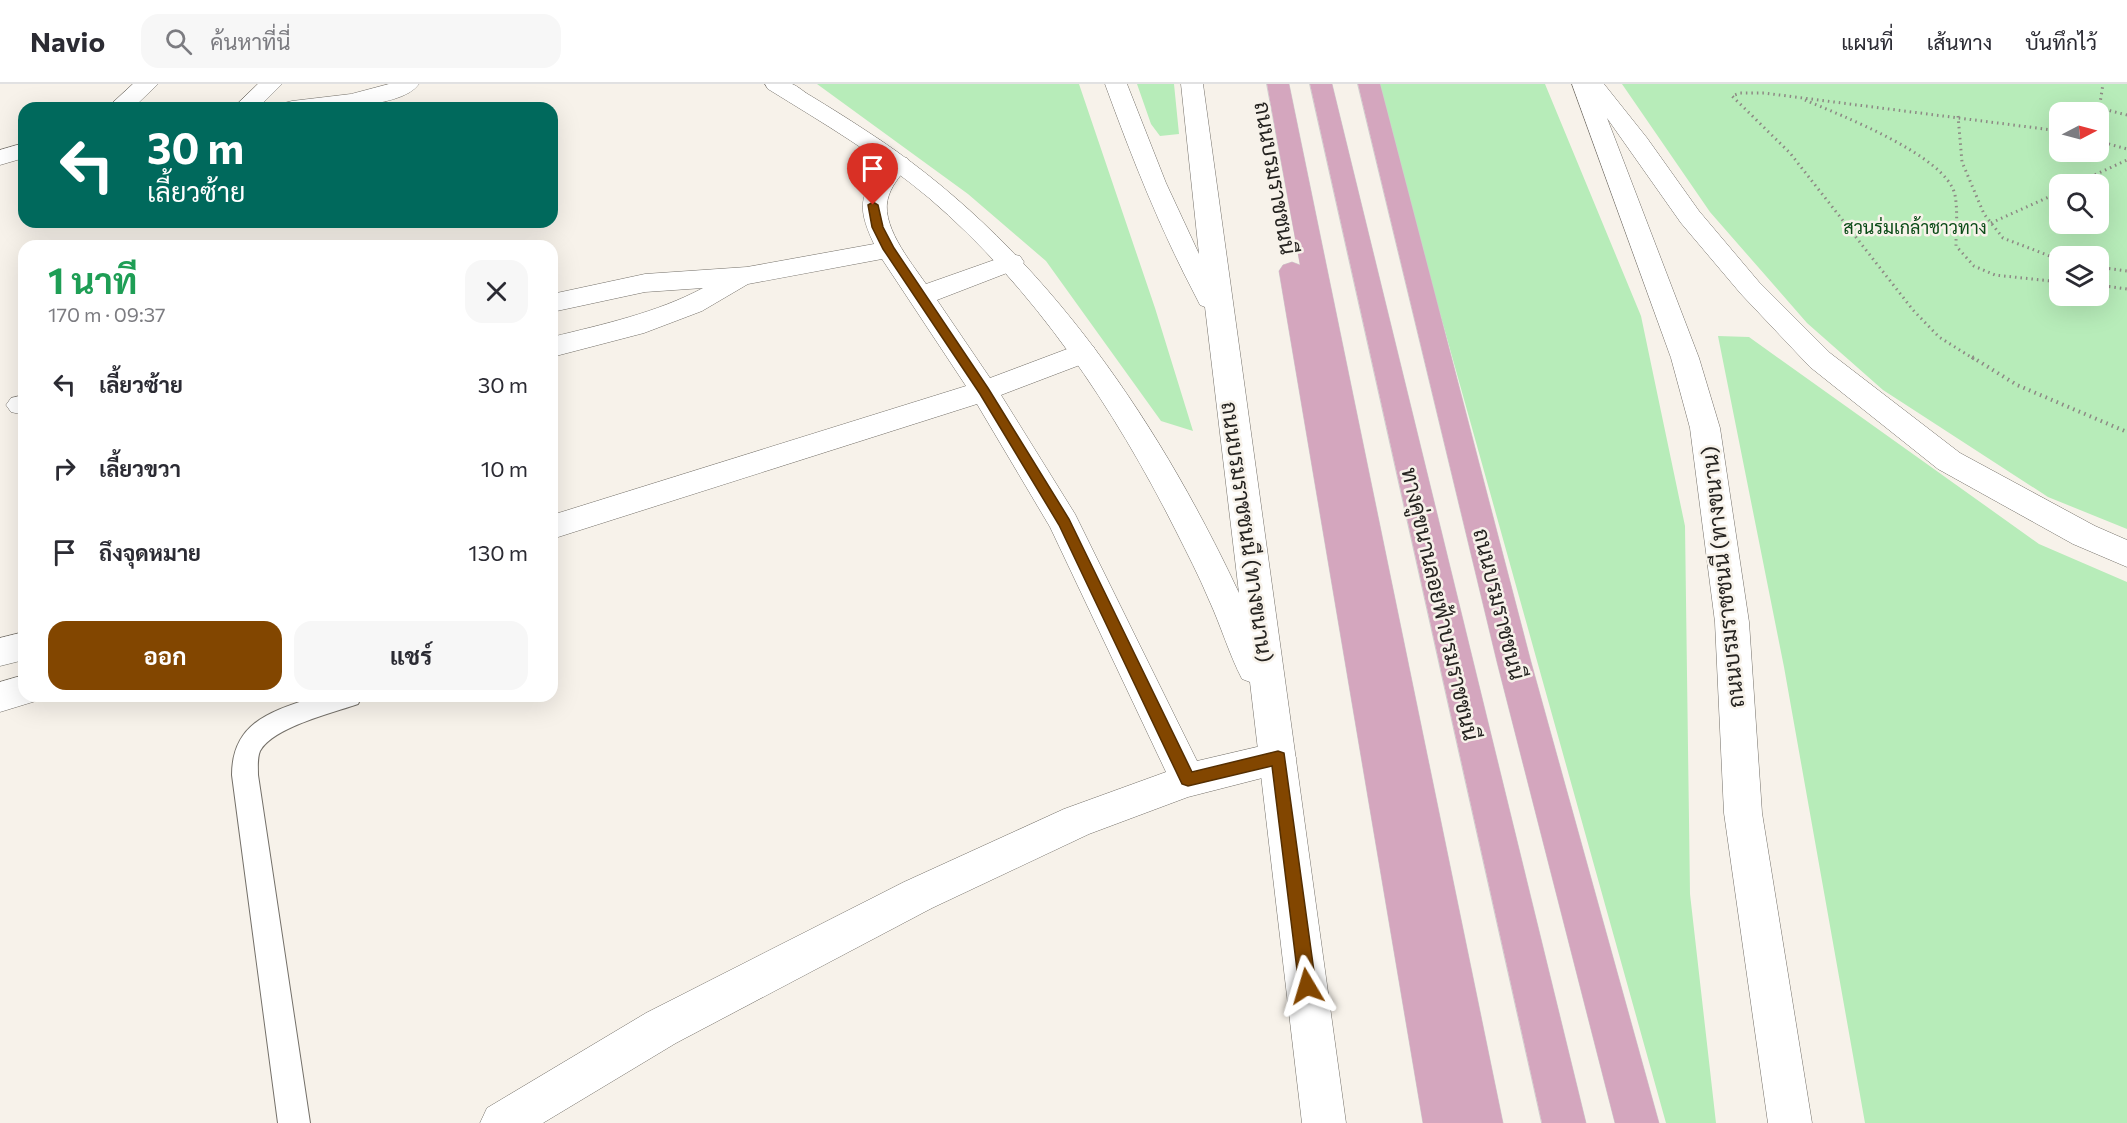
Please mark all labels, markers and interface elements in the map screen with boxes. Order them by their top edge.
search box [141,14,561,68]
text: Navio [30,24,105,58]
icon: search [162,25,195,58]
text: ค้นหาที่นี่ [210,28,291,55]
text: แผนที่ [1841,29,1894,54]
text: เส้นทาง [1927,29,1992,54]
text: บันทึกไว้ [2025,29,2097,54]
street label: ถนนบรมราชชนนี [1249,99,1303,257]
north arrow [2049,102,2109,162]
map controls [2049,102,2109,306]
text: 30 m [147,121,244,173]
icon: left [48,126,126,204]
pin [847,143,898,205]
icon: arrive [856,152,889,185]
button: search [2049,174,2109,234]
text: เลี้ยวซ้าย [147,175,245,208]
park label: สวนร่มเกล้าชาวทาง [1843,216,1987,238]
button: layers [2049,246,2109,306]
text: 1 นาที [48,257,137,301]
button: close [465,260,528,323]
text: 170 m · 09:37 [48,302,166,326]
icon: left [48,368,81,401]
text: เลี้ยวซ้าย [99,371,183,398]
text: 30 m [478,371,528,398]
street label: ถนนบรมราชชนนี (ทางขนาน) [1216,400,1280,664]
street label: ถนนบรมราชชนนี (ทางขนาน) [1695,445,1749,709]
icon: right [48,452,81,485]
text: เลี้ยวขวา [99,455,181,482]
text: 10 m [481,455,528,482]
street label: ทางคู่ขนานลอยฟ้าบรมราชชนนี [1394,465,1486,744]
street label: ถนนบรมราชชนนี [1468,525,1532,683]
icon: arrive [48,536,81,569]
text: ถึงจุดหมาย [99,539,201,566]
text: 130 m [468,539,528,566]
button: ออก [48,621,282,690]
button: แชร์ [294,621,528,690]
position arrow [1275,954,1339,1018]

